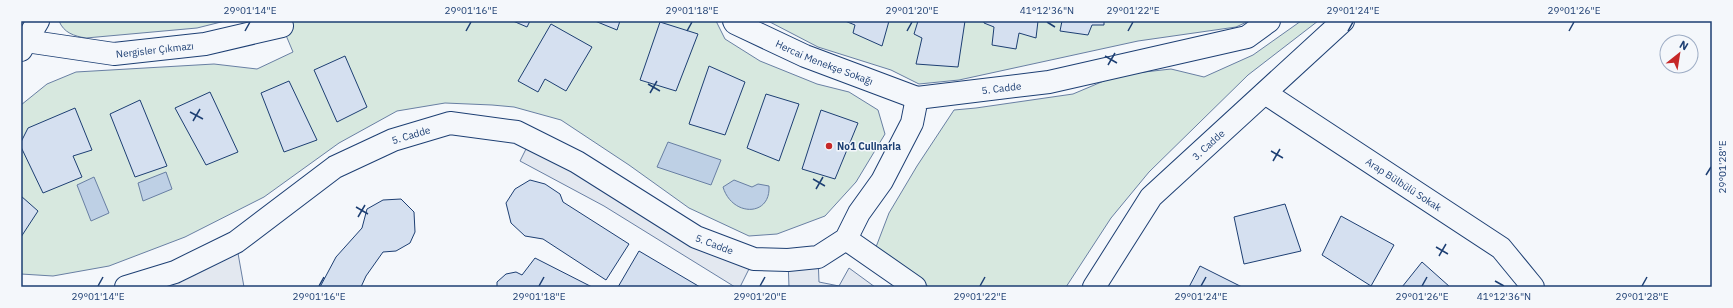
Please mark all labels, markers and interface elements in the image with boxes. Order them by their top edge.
text: 29°01'14"E [223,4,277,17]
text: 29°01'16"E [444,4,498,17]
text: 29°01'18"E [665,4,719,17]
text: 29°01'20"E [885,4,939,17]
text: 41°12'36"N [1020,4,1074,17]
text: 29°01'22"E [1106,4,1160,17]
text: 29°01'24"E [1326,4,1380,17]
text: 29°01'26"E [1547,4,1601,17]
north arrow [1659,34,1699,74]
street label: Hercai Menekşe Sokağı [773,37,875,88]
text: N [1677,37,1691,53]
street label: Nergisler Çıkmazı [115,39,194,61]
street label: 5. Cadde [981,79,1022,97]
street label: 5. Cadde [390,123,432,147]
street label: 3. Cadde [1189,126,1228,163]
place label: No1 Culinaria [837,140,901,153]
text: 29°01'28"E [1716,140,1729,194]
marker: No1 Culinaria [824,141,834,151]
street label: Arap Bülbülü Sokak [1363,155,1444,215]
street label: 5. Cadde [693,231,736,258]
text: 29°01'14"E [71,290,125,303]
text: 29°01'16"E [292,290,346,303]
text: 29°01'18"E [512,290,566,303]
text: 29°01'20"E [733,290,787,303]
text: 29°01'22"E [953,290,1007,303]
text: 29°01'24"E [1174,290,1228,303]
text: 29°01'26"E [1395,290,1449,303]
text: 41°12'36"N [1477,290,1531,303]
text: 29°01'28"E [1615,290,1669,303]

